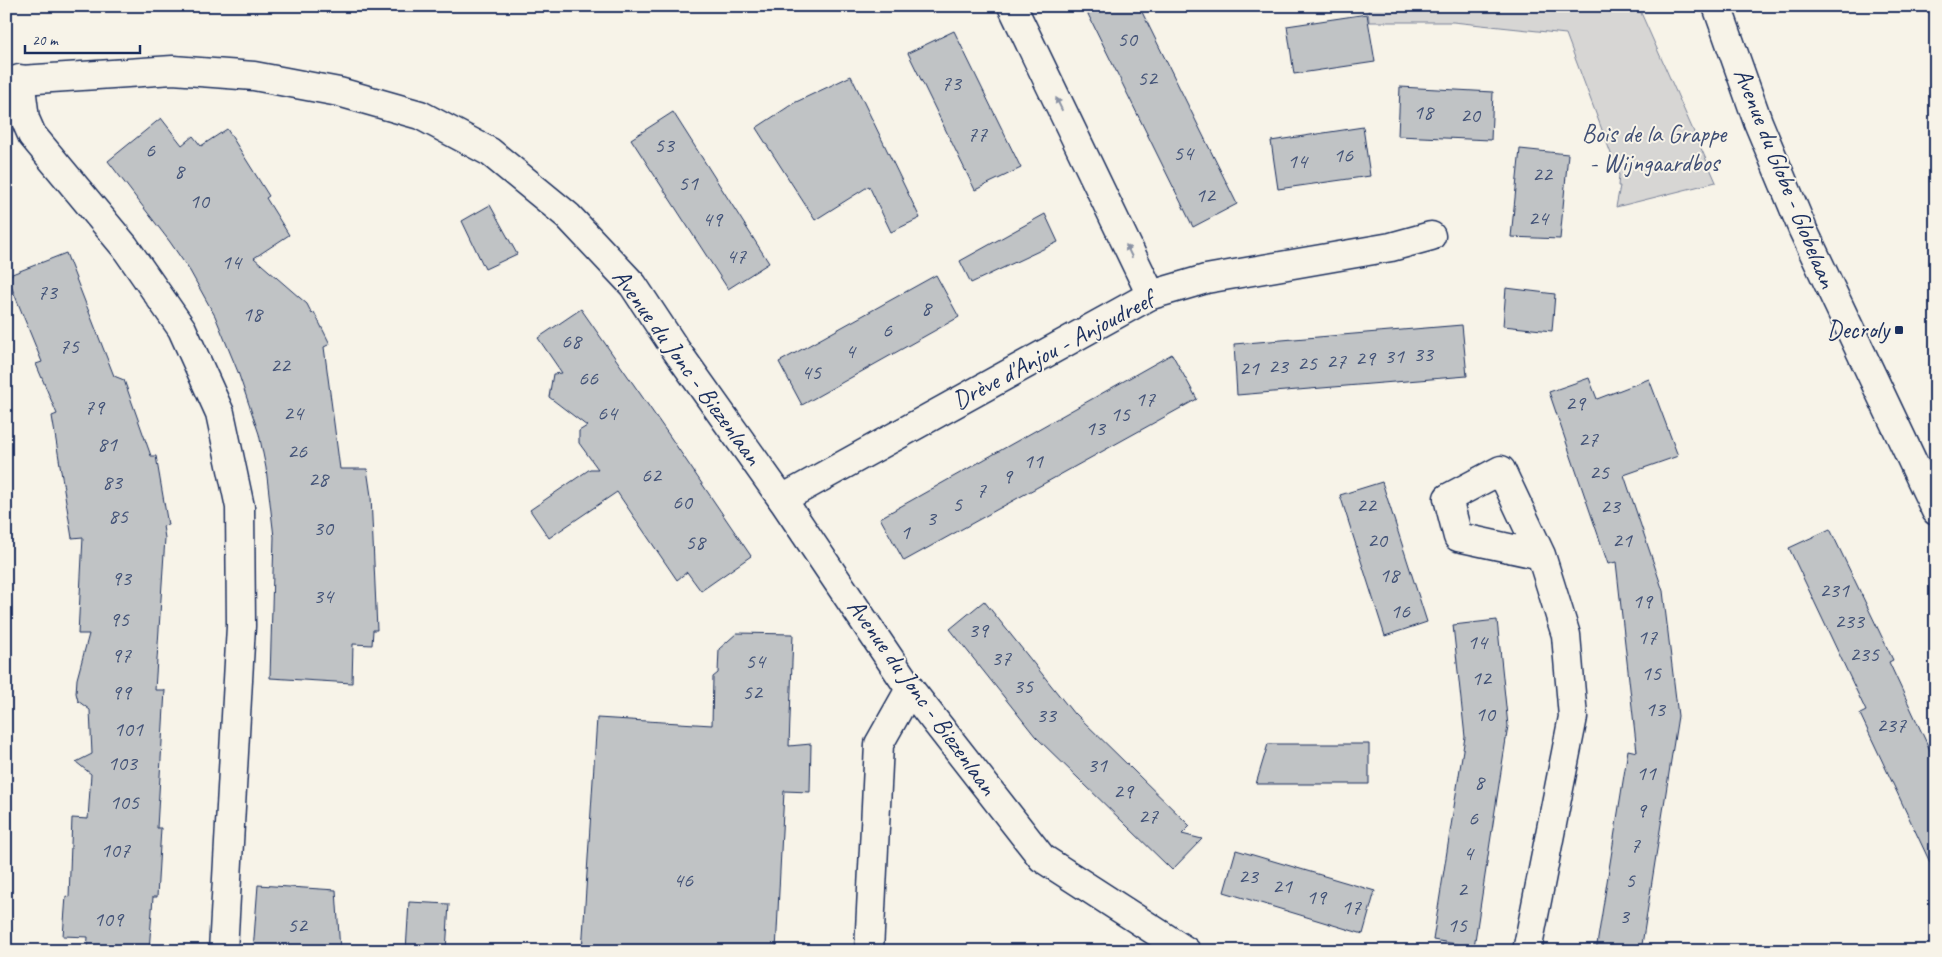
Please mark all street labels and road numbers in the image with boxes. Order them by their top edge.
street label: Avenue du Globe - Globelaan [1726,63,1844,293]
street label: Avenue du Jonc - Biezenlaan [605,262,769,472]
street label: Drève d'Anjou - Anjoudreef [947,281,1163,416]
street label: Avenue du Jonc - Biezenlaan [840,592,1004,802]

